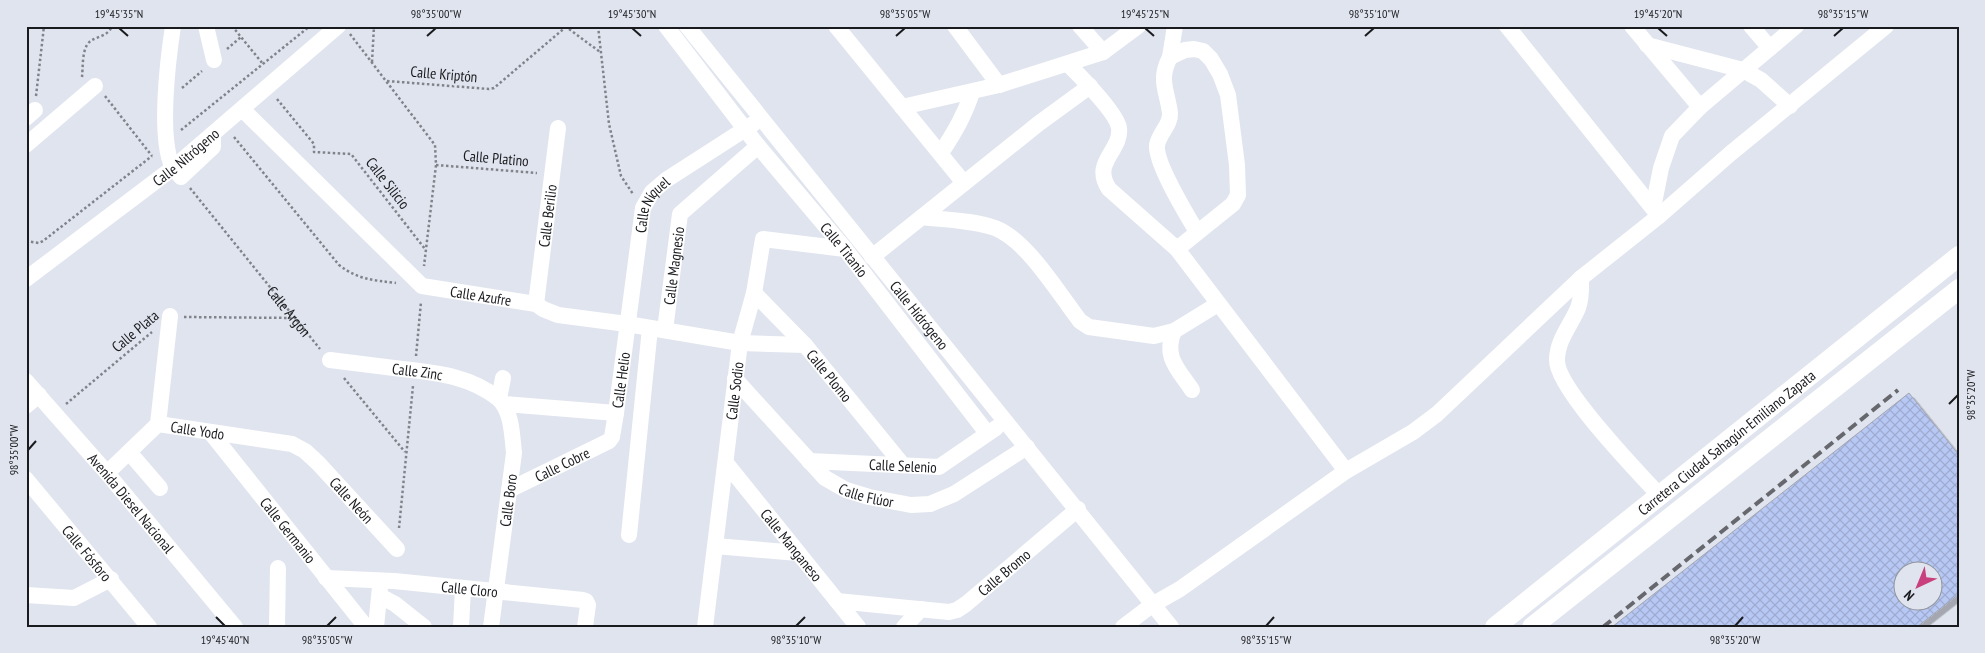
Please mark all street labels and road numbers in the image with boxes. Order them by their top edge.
street label: Calle Kriptón [410,62,478,86]
street label: Calle Nitrógeno [148,123,223,190]
street label: Calle Platino [462,146,530,170]
street label: Calle Silicio [362,153,414,213]
street label: Calle Níquel [630,172,674,234]
street label: Calle Berilio [534,183,560,248]
street label: Calle Titanio [817,218,872,281]
street label: Calle Magnesio [659,225,688,306]
street label: Calle Hidrógeno [886,277,953,353]
street label: Calle Azufre [449,281,513,309]
street label: Calle Argón [263,282,315,340]
street label: Calle Plata [108,306,162,356]
street label: Calle Plomo [803,345,857,405]
street label: Calle Helio [607,351,633,409]
street label: Calle Zinc [391,358,445,384]
street label: Calle Sodio [721,361,747,421]
street label: Carretera Ciudad Sahagún-Emiliano Zapata [1634,365,1819,519]
street label: Calle Yodo [169,417,226,443]
street label: Calle Cobre [531,443,593,486]
street label: Avenida Diesel Nacional [84,449,179,557]
street label: Calle Selenio [869,454,937,476]
street label: Calle Boro [495,472,521,528]
street label: Calle Neón [326,473,378,527]
street label: Calle Flúor [835,478,896,511]
street label: Calle Germanio [256,493,320,567]
street label: Calle Manganeso [757,505,827,585]
street label: Calle Fósforo [58,521,116,585]
street label: Calle Bromo [973,544,1034,600]
street label: Calle Cloro [440,576,499,601]

